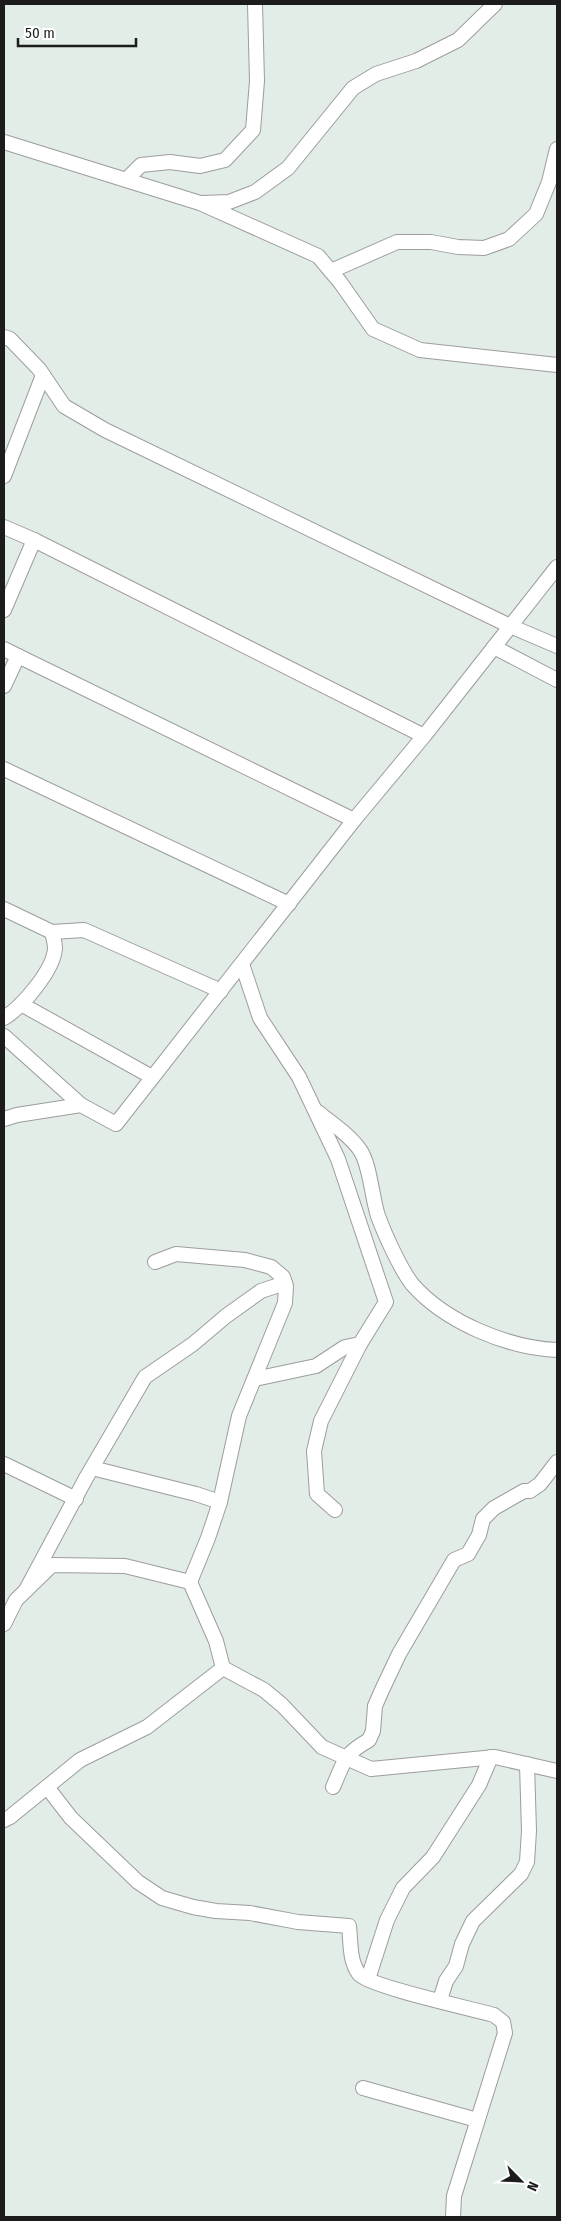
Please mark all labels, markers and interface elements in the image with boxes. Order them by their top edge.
scale bar [18,15,135,47]
text: 50 m [25,24,55,42]
north arrow [496,2156,546,2206]
text: N [523,2179,542,2193]

